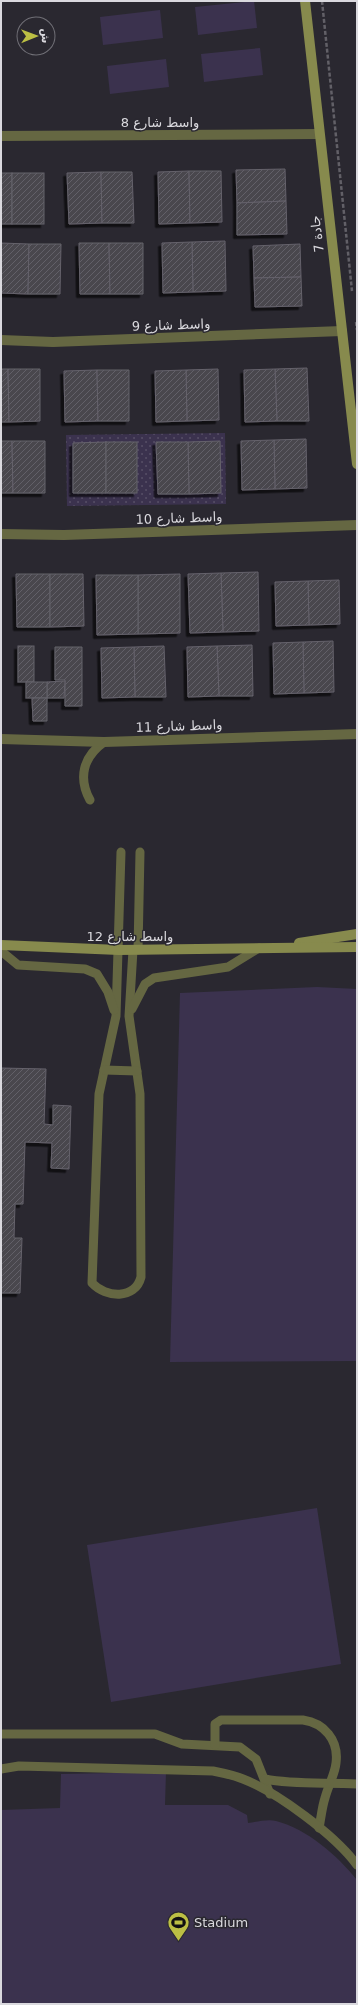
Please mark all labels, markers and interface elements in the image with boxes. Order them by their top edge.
north arrow [16,16,56,56]
text: ش [39,28,52,44]
street label: واسط شارع 8 [121,115,199,131]
street label: جادة 7 [307,215,327,253]
street label: واسط شارع 9 [131,316,211,335]
street label: واسط شارع 10 [135,509,223,528]
street label: واسط شارع 11 [135,717,223,736]
street label: واسط شارع 12 [87,929,173,945]
sports icon: Stadium [166,1909,192,1942]
place label: Stadium [194,1915,248,1930]

